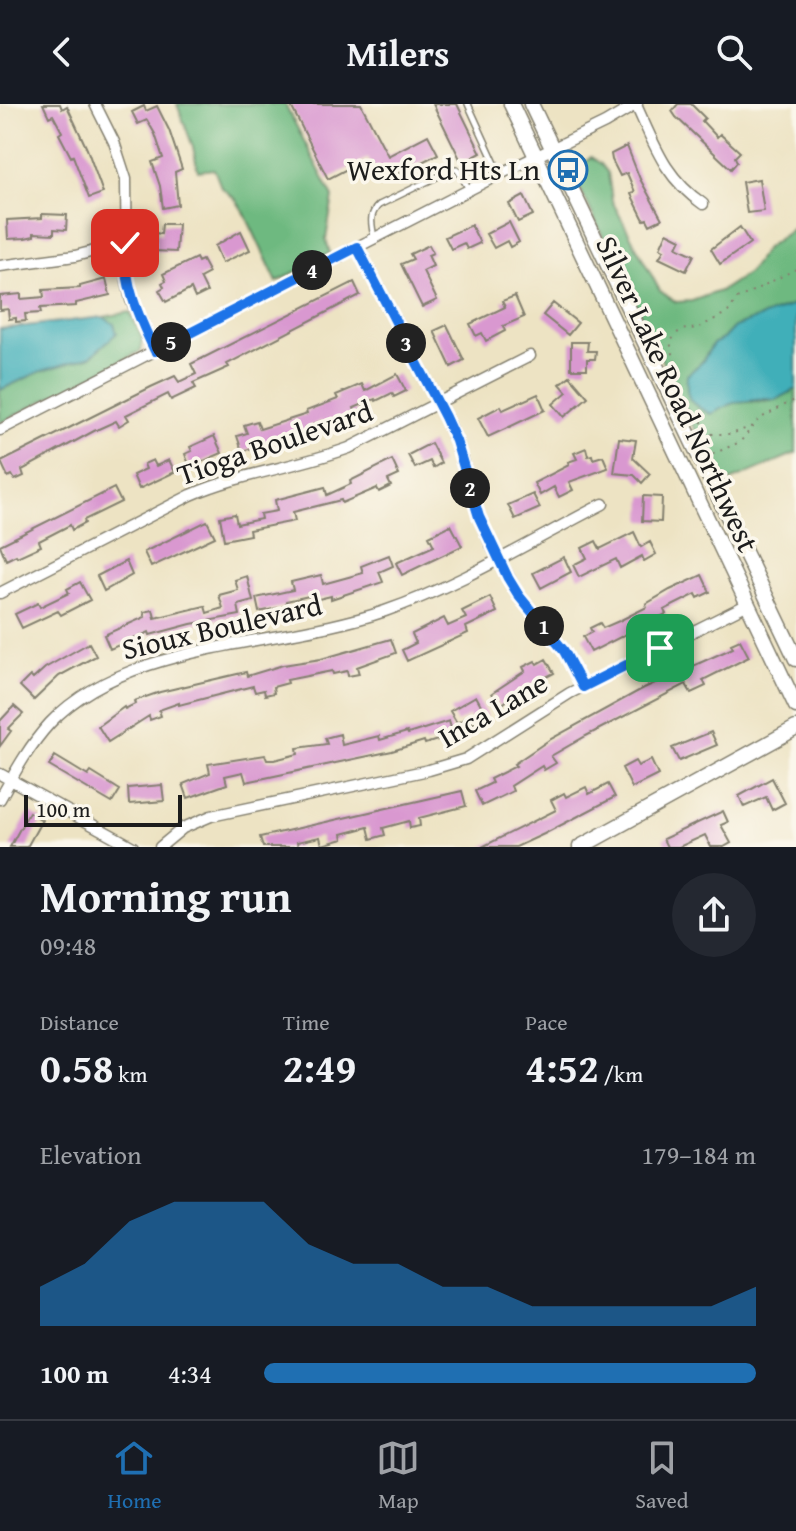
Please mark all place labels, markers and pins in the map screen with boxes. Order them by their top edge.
place label: Wexford Hts Ln [347,147,540,191]
bus stop icon: Wexford Hts Ln [547,149,589,191]
pin [91,209,159,277]
pin: 4 [292,250,332,290]
pin: 5 [151,322,191,362]
pin: 3 [386,323,426,363]
pin: 2 [450,468,490,508]
pin: 1 [524,606,564,646]
pin [626,614,694,682]

